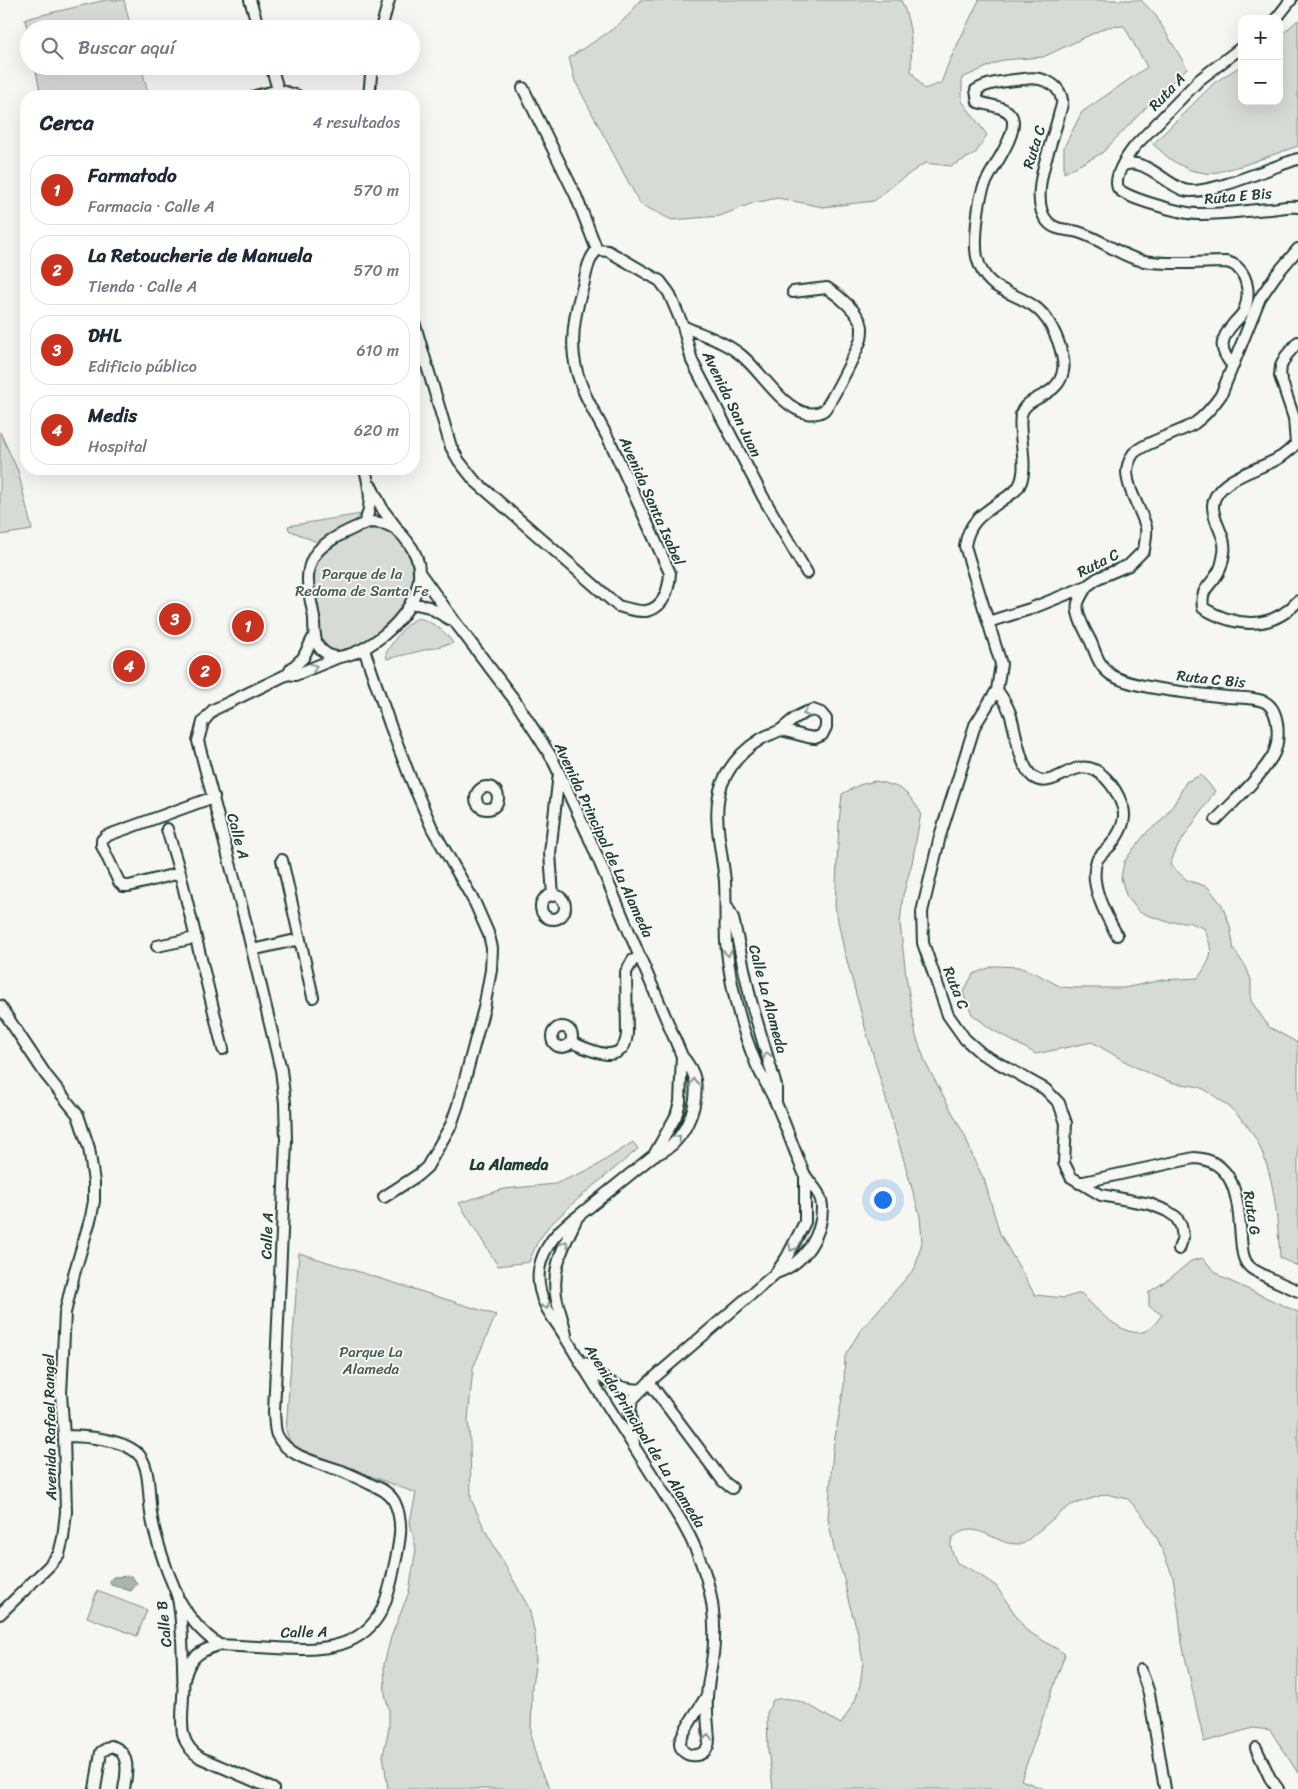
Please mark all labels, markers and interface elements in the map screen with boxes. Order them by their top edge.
map controls [1238,15,1283,105]
button: + [1238,15,1283,60]
search box [20,20,420,75]
text: Buscar aquí [78,31,175,64]
icon: search [38,34,66,62]
button: − [1238,60,1283,105]
street label: Ruta A [1142,67,1192,117]
text: Cerca [40,104,94,142]
text: 4 resultados [312,108,400,137]
street label: Ruta C [1015,121,1053,172]
text: Farmatodo [88,159,177,192]
text: 1 [54,176,60,205]
text: 570 m [354,176,399,205]
street label: Ruta E Bis [1203,180,1273,212]
text: Farmacia · Calle A [88,192,215,221]
text: La Retoucherie de Manuela [88,239,312,272]
text: 2 [52,256,62,285]
text: 570 m [354,256,399,285]
text: Tienda · Calle A [88,272,197,301]
text: DHL [88,319,122,352]
text: 3 [53,336,61,365]
text: 610 m [356,336,399,365]
street label: Avenida San Juan [695,345,769,462]
text: Edificio público [88,352,197,381]
text: Medis [88,399,137,432]
text: 4 [52,416,62,445]
text: 620 m [354,416,399,445]
street label: Avenida Santa Isabel [611,431,692,570]
text: Hospital [88,432,147,461]
street label: Ruta C [1072,541,1124,585]
park label: Parque de la Redoma de Santa Fe [295,561,429,604]
pin: 3 [159,600,191,638]
pin: 1 [232,607,264,645]
pin: 4 [113,647,145,685]
pin: 2 [189,652,221,690]
street label: Ruta C Bis [1175,662,1247,696]
one-way arrow [309,663,318,673]
one-way arrow [802,707,811,717]
street label: Avenida Principal de La Alameda [547,737,661,942]
street label: Calle A [219,810,257,862]
street label: Calle La Alameda [741,942,795,1057]
one-way arrow [722,949,733,957]
street label: Ruta C [936,963,977,1014]
one-way arrow [763,1052,773,1060]
one-way arrow [689,1077,700,1085]
one-way arrow [673,1134,682,1143]
district label: La Alameda [469,1150,549,1179]
your location [870,1187,896,1213]
street label: Ruta G [1236,1189,1268,1237]
street label: Calle A [253,1212,281,1260]
one-way arrow [559,1240,569,1249]
one-way arrow [788,1243,798,1252]
one-way arrow [539,1301,550,1310]
street label: Avenida Principal de La Alameda [577,1338,713,1534]
park label: Parque La Alameda [339,1339,403,1382]
street label: Avenida Rafael Rangel [36,1353,64,1502]
street label: Calle B [149,1599,179,1649]
street label: Calle A [280,1619,328,1645]
one-way arrow [703,1732,713,1740]

